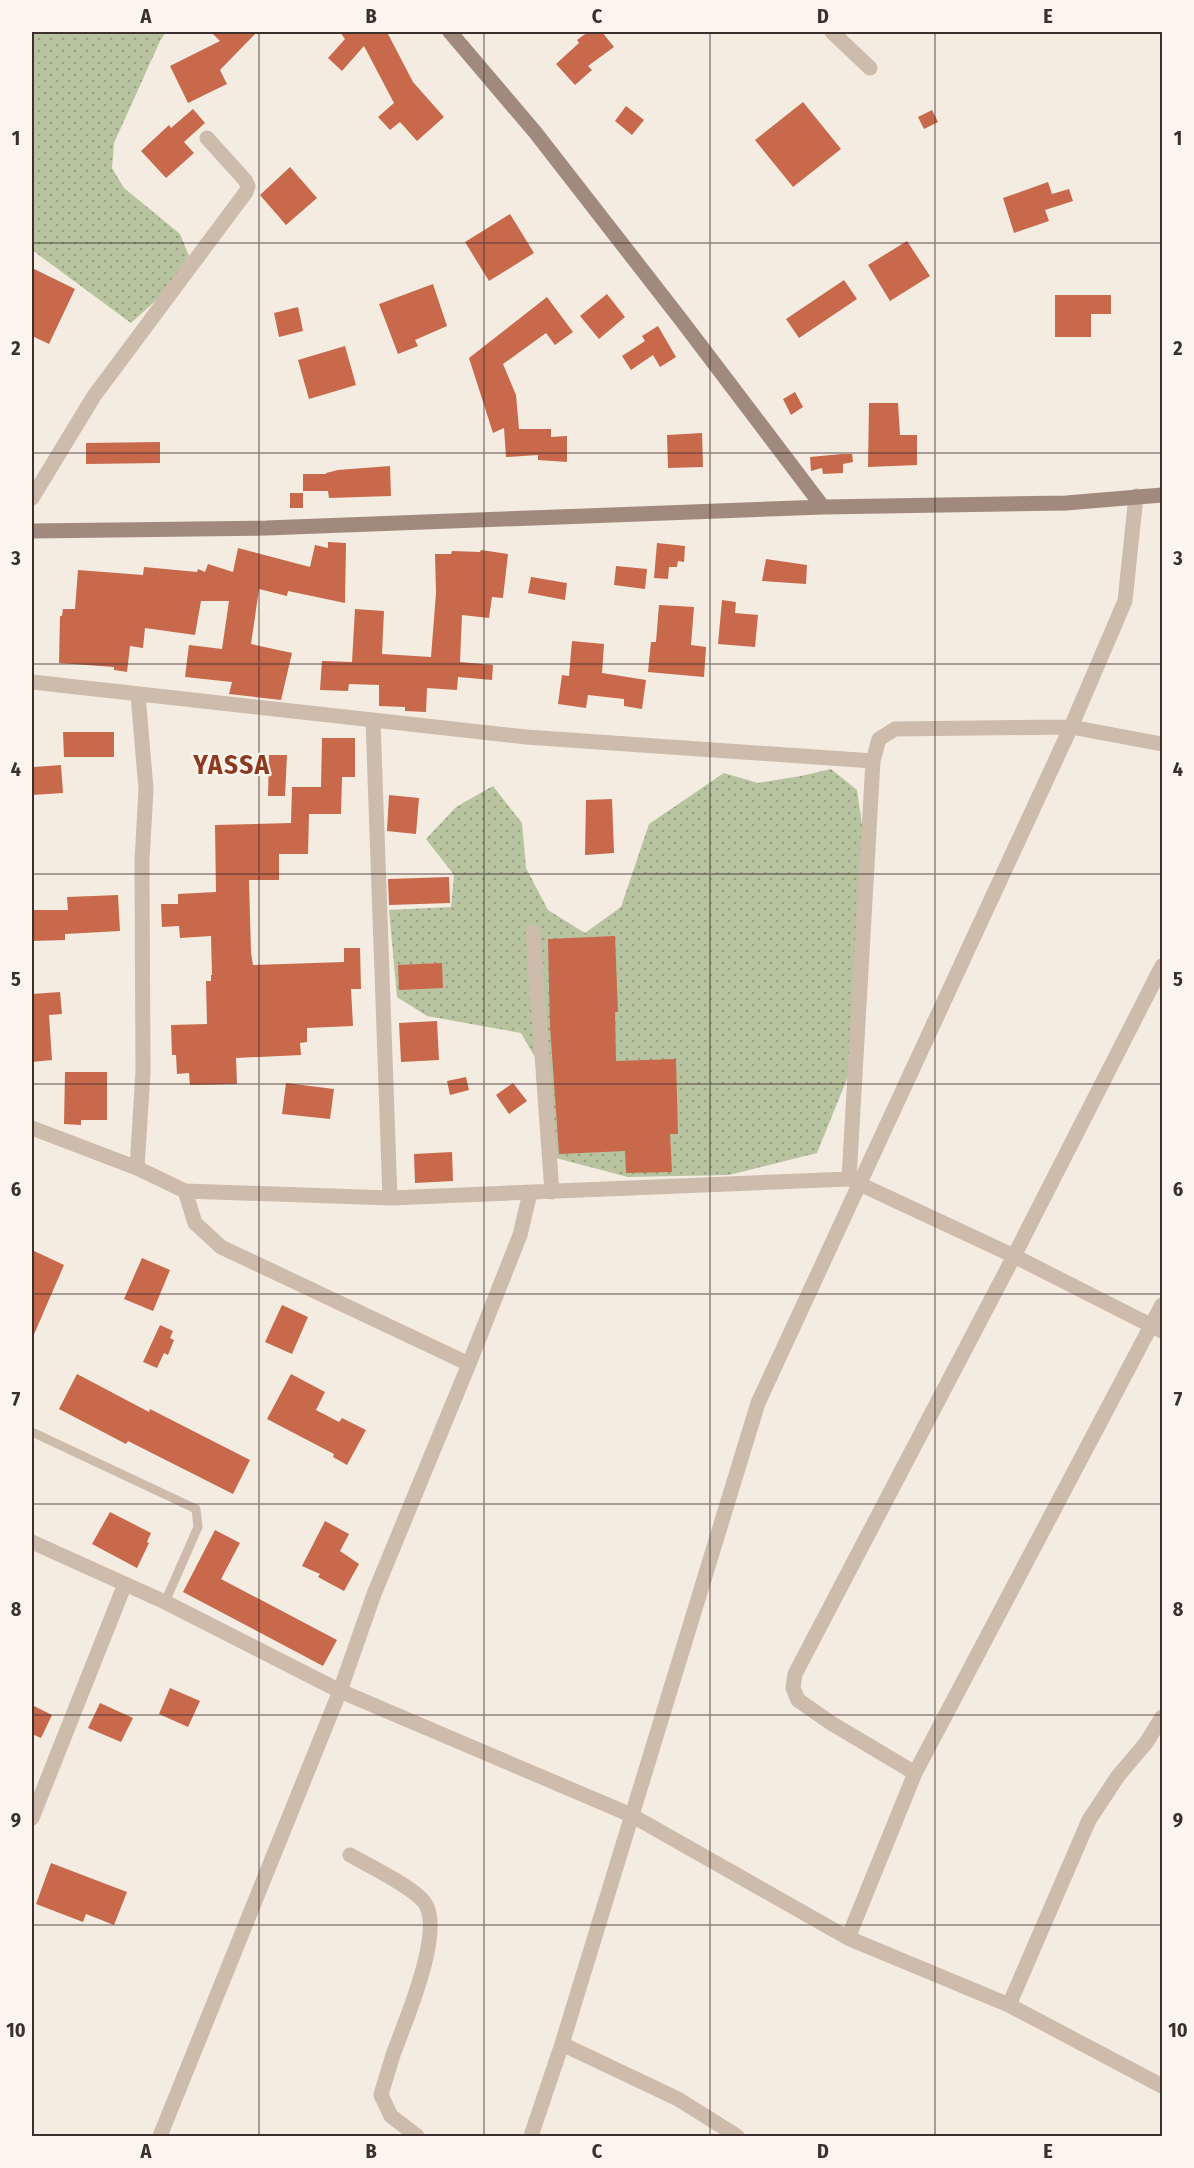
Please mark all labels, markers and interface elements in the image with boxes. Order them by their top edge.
text: A [140,4,153,28]
text: B [365,4,377,28]
text: C [592,4,603,28]
text: D [817,4,829,28]
text: E [1043,4,1053,28]
text: 1 [12,126,20,150]
text: 1 [1174,126,1182,150]
text: 2 [10,336,21,360]
text: 2 [1172,336,1183,360]
text: 3 [10,546,21,570]
text: 3 [1172,546,1183,570]
district label: YASSA [192,749,271,781]
text: 4 [11,757,21,781]
text: 4 [1173,757,1183,781]
text: 5 [11,967,21,991]
text: 5 [1173,967,1183,991]
text: 6 [11,1177,21,1201]
text: 6 [1173,1177,1183,1201]
text: 7 [12,1387,21,1411]
text: 7 [1174,1387,1183,1411]
text: 8 [11,1597,22,1621]
text: 8 [1173,1597,1184,1621]
text: 9 [11,1808,21,1832]
text: 9 [1173,1808,1183,1832]
text: 10 [6,2018,26,2042]
text: 10 [1168,2018,1188,2042]
text: A [140,2139,153,2163]
text: B [365,2139,377,2163]
text: C [592,2139,603,2163]
text: D [817,2139,829,2163]
text: E [1043,2139,1053,2163]

